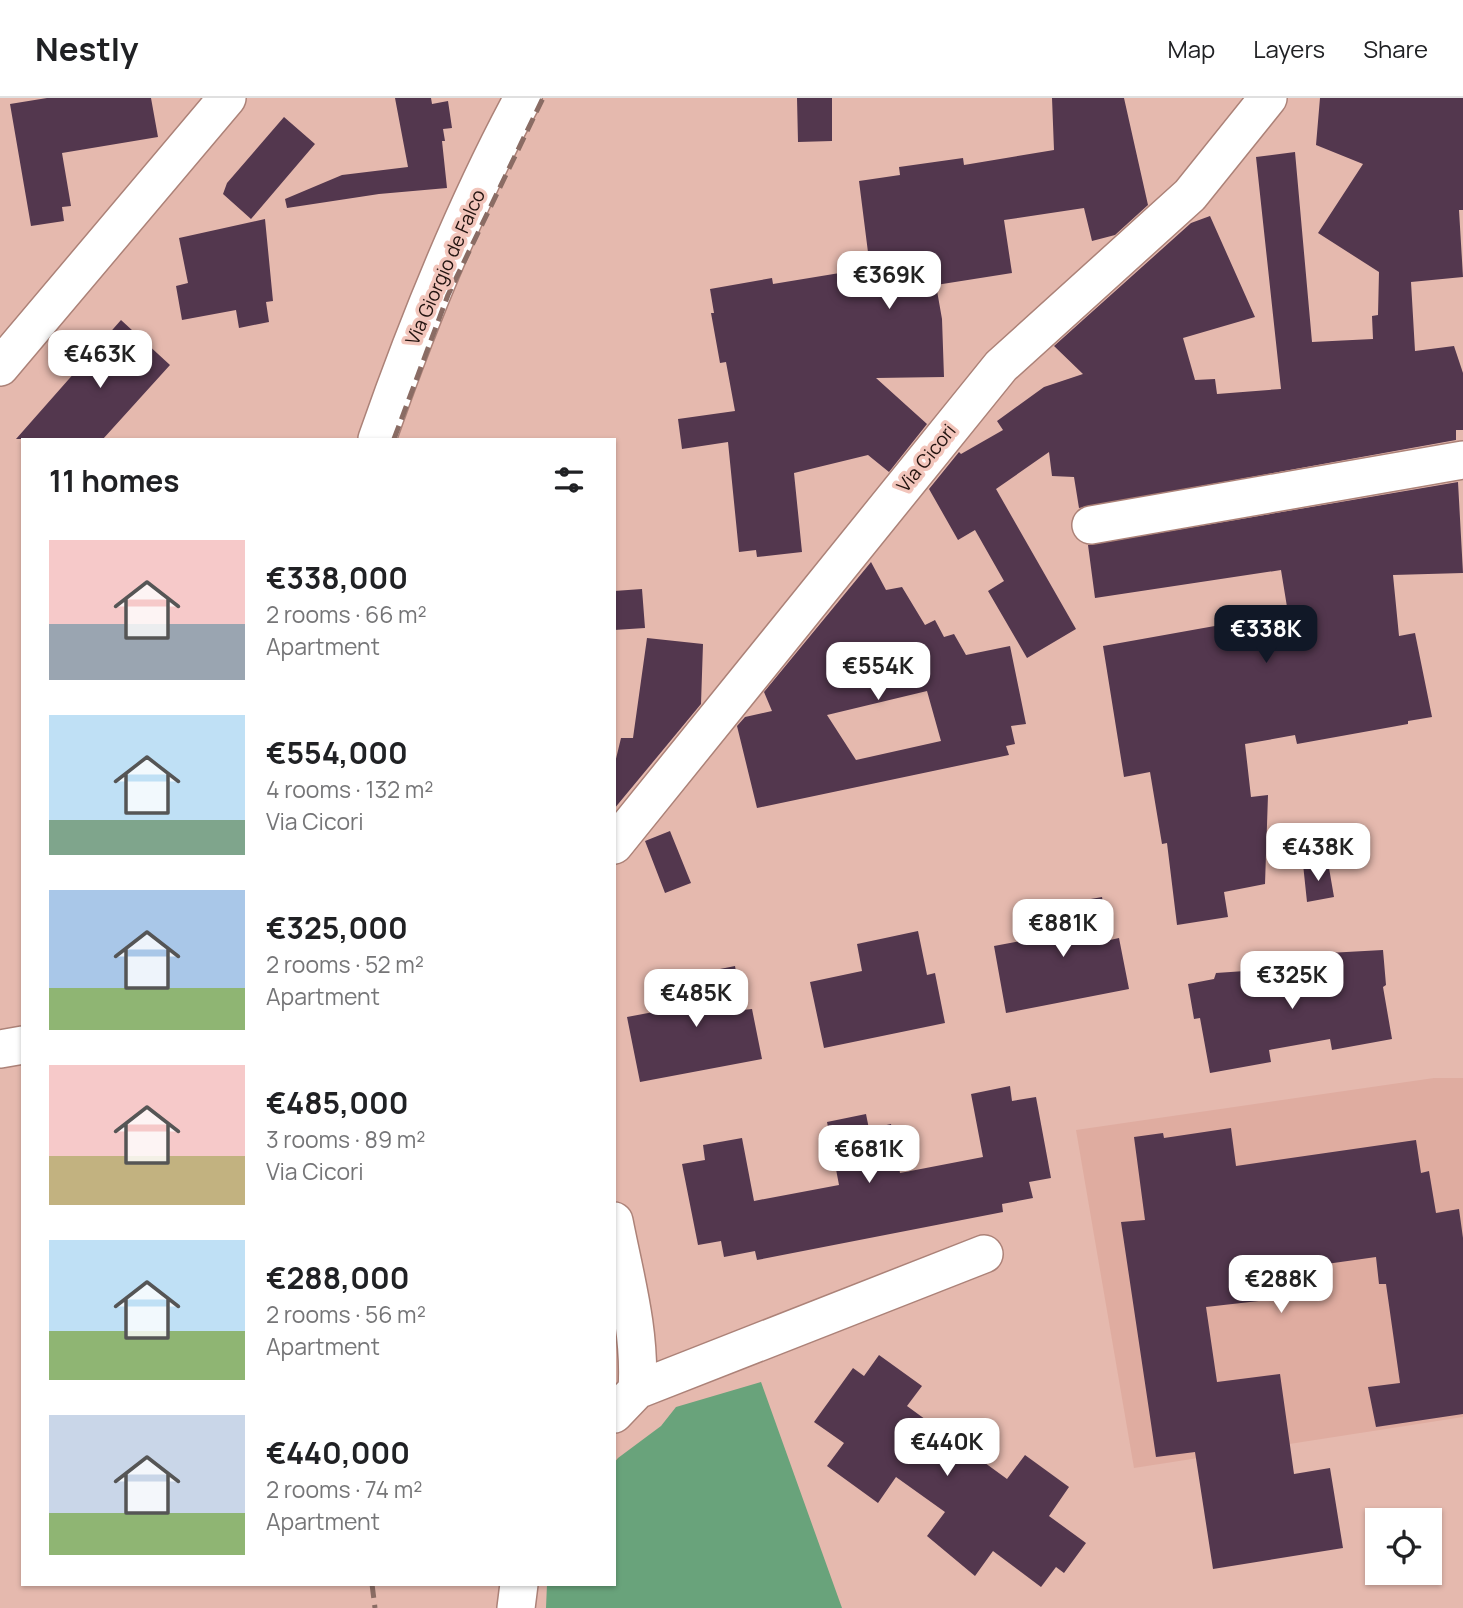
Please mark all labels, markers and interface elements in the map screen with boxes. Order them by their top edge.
text: Nestly [35,26,138,71]
text: Map [1168,32,1215,65]
text: Layers [1253,32,1325,65]
text: Share [1363,32,1428,65]
street label: Via Giorgio de Falco [399,185,491,349]
pin: €369K [840,252,938,311]
text: €369K [853,258,925,290]
pin: €463K [51,330,149,390]
text: €463K [64,337,136,369]
street label: Via Cicori [891,418,961,498]
text: 11 homes [49,460,180,501]
icon: filters [550,461,588,499]
text: €338,000 [266,557,408,598]
icon: home [105,568,189,652]
text: 2 rooms · 66 m² [266,598,427,630]
pin: €338K [1217,606,1315,665]
text: €338K [1230,612,1302,644]
text: Apartment [266,630,380,662]
pin: €554K [829,642,927,702]
text: €554K [842,649,914,681]
text: €554,000 [266,732,408,773]
icon: home [105,743,189,827]
text: 4 rooms · 132 m² [266,773,434,805]
text: Via Cicori [266,805,364,837]
pin: €438K [1269,824,1367,883]
text: €438K [1282,830,1354,862]
pin: €881K [1014,900,1112,959]
text: €881K [1029,906,1097,938]
text: €325,000 [266,907,408,948]
icon: home [105,918,189,1002]
text: 2 rooms · 52 m² [266,948,424,980]
pin: €325K [1243,951,1341,1011]
text: €325K [1256,958,1328,990]
pin: €485K [647,970,745,1029]
text: €485K [660,976,732,1008]
text: Apartment [266,980,380,1012]
text: €485,000 [266,1082,408,1123]
icon: home [105,1093,189,1177]
text: 3 rooms · 89 m² [266,1123,426,1155]
pin: €681K [820,1126,918,1185]
text: €681K [834,1132,904,1164]
text: Via Cicori [266,1155,364,1187]
pin: €288K [1232,1256,1330,1315]
text: €288,000 [266,1257,409,1298]
text: €288K [1245,1262,1317,1294]
icon: home [105,1268,189,1352]
text: 2 rooms · 56 m² [266,1298,426,1330]
text: Apartment [266,1330,380,1362]
pin: €440K [898,1418,996,1478]
text: €440K [911,1425,983,1457]
text: €440,000 [266,1432,410,1473]
icon: home [105,1443,189,1527]
text: 2 rooms · 74 m² [266,1473,422,1505]
text: Apartment [266,1505,380,1537]
map controls [1365,1508,1442,1585]
button: locate [1365,1508,1442,1585]

